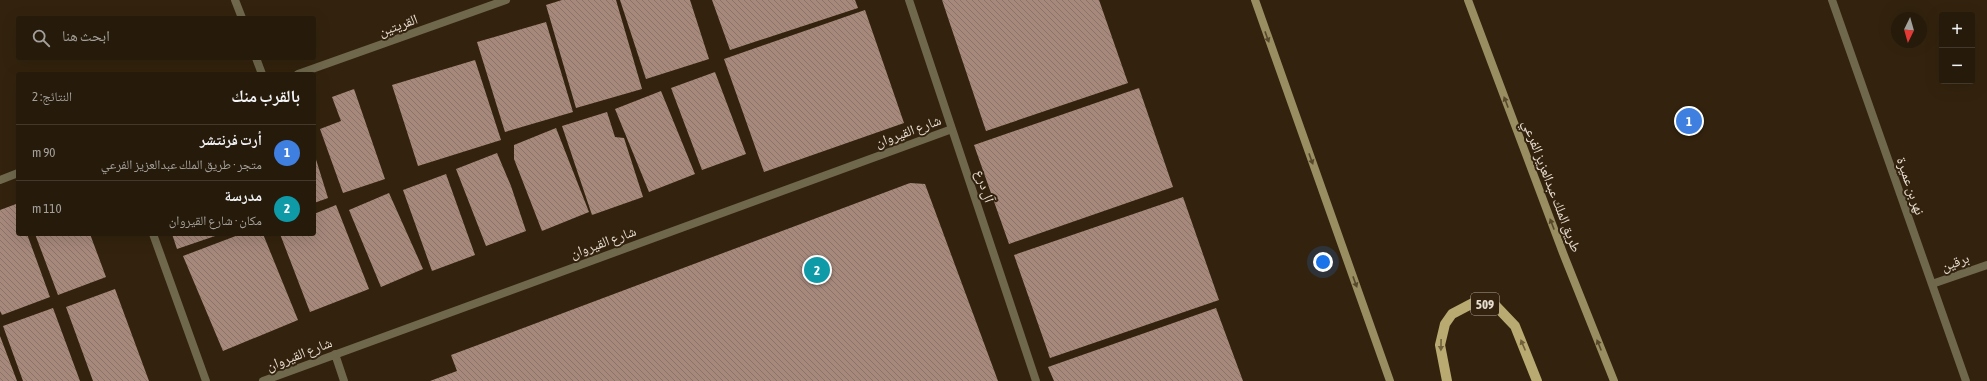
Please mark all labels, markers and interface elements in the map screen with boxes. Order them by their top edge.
street label: القريتين [376,11,420,40]
north arrow [1891,12,1927,48]
map controls [1939,12,1975,84]
button: + [1939,12,1975,48]
search box [16,16,316,60]
icon: search [30,27,52,49]
text: ابحث هنا [62,27,110,44]
one-way arrow [1265,31,1271,43]
button: − [1939,48,1975,84]
text: بالقرب منك [231,86,300,106]
text: النتائج: 2 [32,89,72,104]
one-way arrow [1503,96,1509,108]
pin: 1 [1676,106,1702,136]
street label: شارع القيروان [873,112,944,152]
street label: طريق الملك عبدالعزيز الفرعي [1516,118,1585,256]
text: أرت فرنتشر [200,131,262,148]
text: 90 m [32,145,55,160]
text: 1 [284,145,290,160]
one-way arrow [1308,154,1314,166]
street label: نهر بن عميرة [1893,155,1928,217]
text: متجر · طريق الملك عبدالعزيز الفرعي [101,157,262,172]
street label: آل درع [970,168,998,205]
text: مدرسة [224,187,262,204]
text: 110 m [32,201,62,216]
text: 2 [284,201,290,216]
text: مكان · شارع القيروان [169,213,262,228]
one-way arrow [1548,217,1554,229]
street label: شارع القيروان [568,223,639,263]
street label: برقين [1939,250,1972,275]
your location [1313,252,1333,272]
pin: 2 [804,255,830,285]
one-way arrow [1352,276,1358,288]
road number: 509 [1471,293,1499,315]
street label: شارع القيروان [264,334,335,376]
one-way arrow [1596,338,1602,350]
one-way arrow [1438,339,1444,352]
one-way arrow [1520,339,1526,350]

